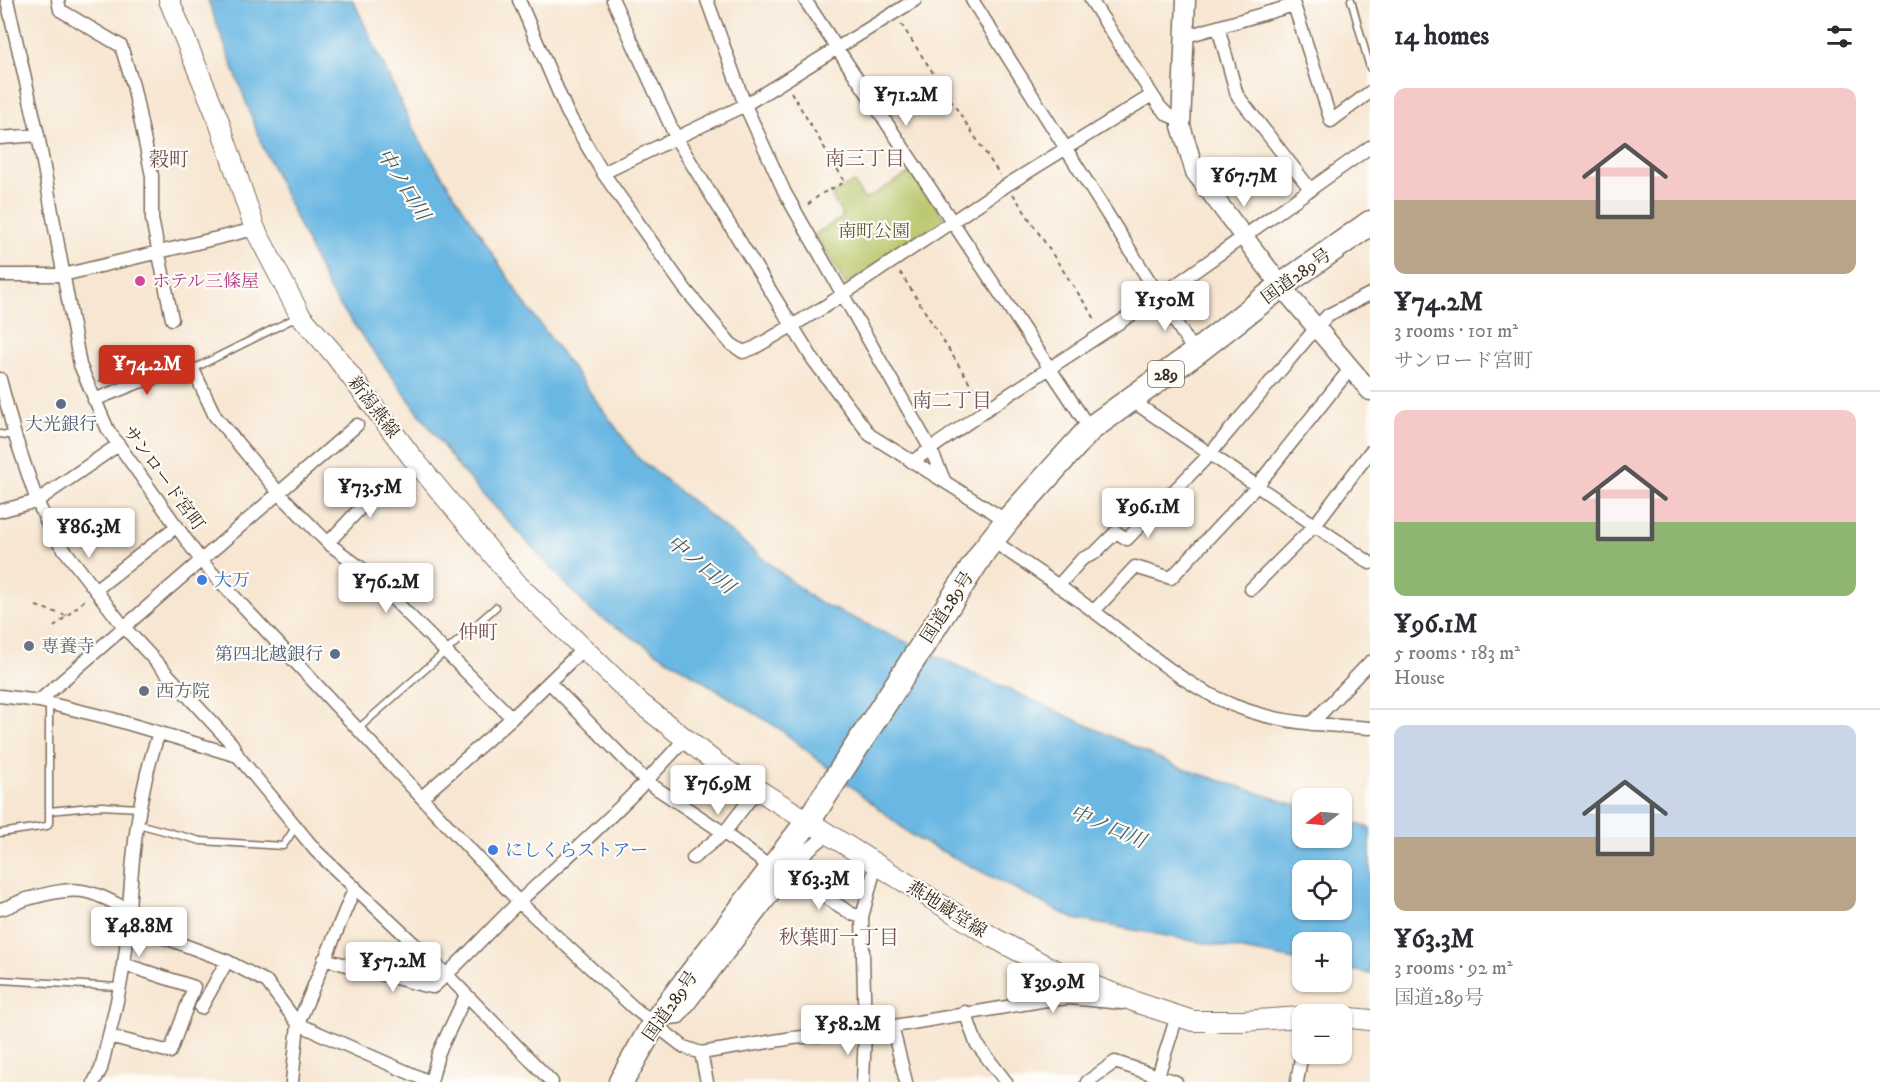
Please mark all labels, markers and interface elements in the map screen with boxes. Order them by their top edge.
text: 14 homes [1394,20,1489,53]
icon: filters [1823,20,1856,53]
pin: ¥71.2M [857,76,955,127]
text: ¥71.2M [874,83,938,108]
icon: home [1571,127,1679,235]
water label: 中ノ口川 [371,144,436,227]
district label: 南三丁目 [825,147,905,172]
district label: 穀町 [149,148,189,173]
pin: ¥67.7M [1195,157,1293,208]
text: ¥67.7M [1211,164,1277,189]
park label: 南町公園 [838,221,910,243]
street label: 国道289号 [1257,244,1336,309]
place label: ホテル三條屋 [152,271,259,293]
marker: ホテル三條屋 [133,274,147,288]
pin: ¥150M [1123,281,1207,332]
text: ¥74.2M [1394,286,1483,319]
text: ¥150M [1135,288,1195,313]
text: 3 rooms · 101 m² [1394,319,1518,344]
pin: ¥74.2M [98,345,196,396]
text: サンロード宮町 [1394,349,1533,374]
text: ¥74.2M [113,352,181,377]
road number: 289 [1148,361,1184,387]
street label: 新潟燕線 [343,372,404,443]
district label: 南二丁目 [912,389,992,414]
marker: 大光銀行 [54,397,68,411]
place label: 大光銀行 [25,414,97,436]
street label: サンロード宮町 [118,422,209,536]
icon: home [1571,449,1679,557]
pin: ¥73.5M [321,468,419,519]
text: ¥73.5M [338,475,402,500]
pin: ¥96.1M [1099,488,1197,539]
text: ¥96.1M [1116,495,1180,520]
pin: ¥86.3M [40,508,138,559]
text: ¥86.3M [57,515,121,540]
water label: 中ノ口川 [661,530,741,601]
pin: ¥76.2M [337,563,435,614]
street label: 国道289号 [917,568,979,647]
place label: 大万 [214,570,250,592]
text: ¥76.2M [352,570,420,595]
marker: 大万 [195,573,209,587]
text: ¥96.1M [1394,608,1477,641]
district label: 仲町 [458,621,498,646]
place label: 専養寺 [41,636,95,658]
marker: 専養寺 [22,639,36,653]
text: 5 rooms · 183 m² [1394,641,1520,666]
place label: 第四北越銀行 [215,644,323,666]
marker: 第四北越銀行 [328,647,342,661]
text: House [1394,666,1445,691]
place label: 西方院 [156,681,210,703]
marker: 西方院 [137,684,151,698]
icon: home [1571,764,1679,872]
pin: ¥76.9M [669,765,767,816]
text: ¥76.9M [684,772,752,797]
north arrow [1292,788,1352,848]
map controls [1292,788,1352,1064]
water label: 中ノ口川 [1066,800,1151,855]
place label: にしくらストアー [505,840,648,862]
marker: にしくらストアー [486,843,500,857]
pin: ¥63.3M [770,860,868,911]
button: locate [1292,860,1352,920]
text: ¥63.3M [788,867,850,892]
street label: 燕地蔵堂線 [902,877,990,943]
pin: ¥48.8M [90,907,188,958]
text: ¥48.8M [105,914,173,939]
text: ¥63.3M [1394,923,1474,956]
district label: 秋葉町一丁目 [779,926,899,951]
button: + [1292,932,1352,992]
pin: ¥57.2M [344,942,442,993]
text: ¥57.2M [360,949,426,974]
text: 3 rooms · 92 m² [1394,956,1513,981]
pin: ¥39.9M [1004,963,1102,1014]
street label: 国道289号 [639,967,703,1046]
text: ¥39.9M [1021,970,1085,995]
text: 国道289号 [1394,986,1484,1011]
button: − [1292,1004,1352,1064]
pin: ¥58.2M [799,1005,897,1056]
text: ¥58.2M [815,1012,881,1037]

